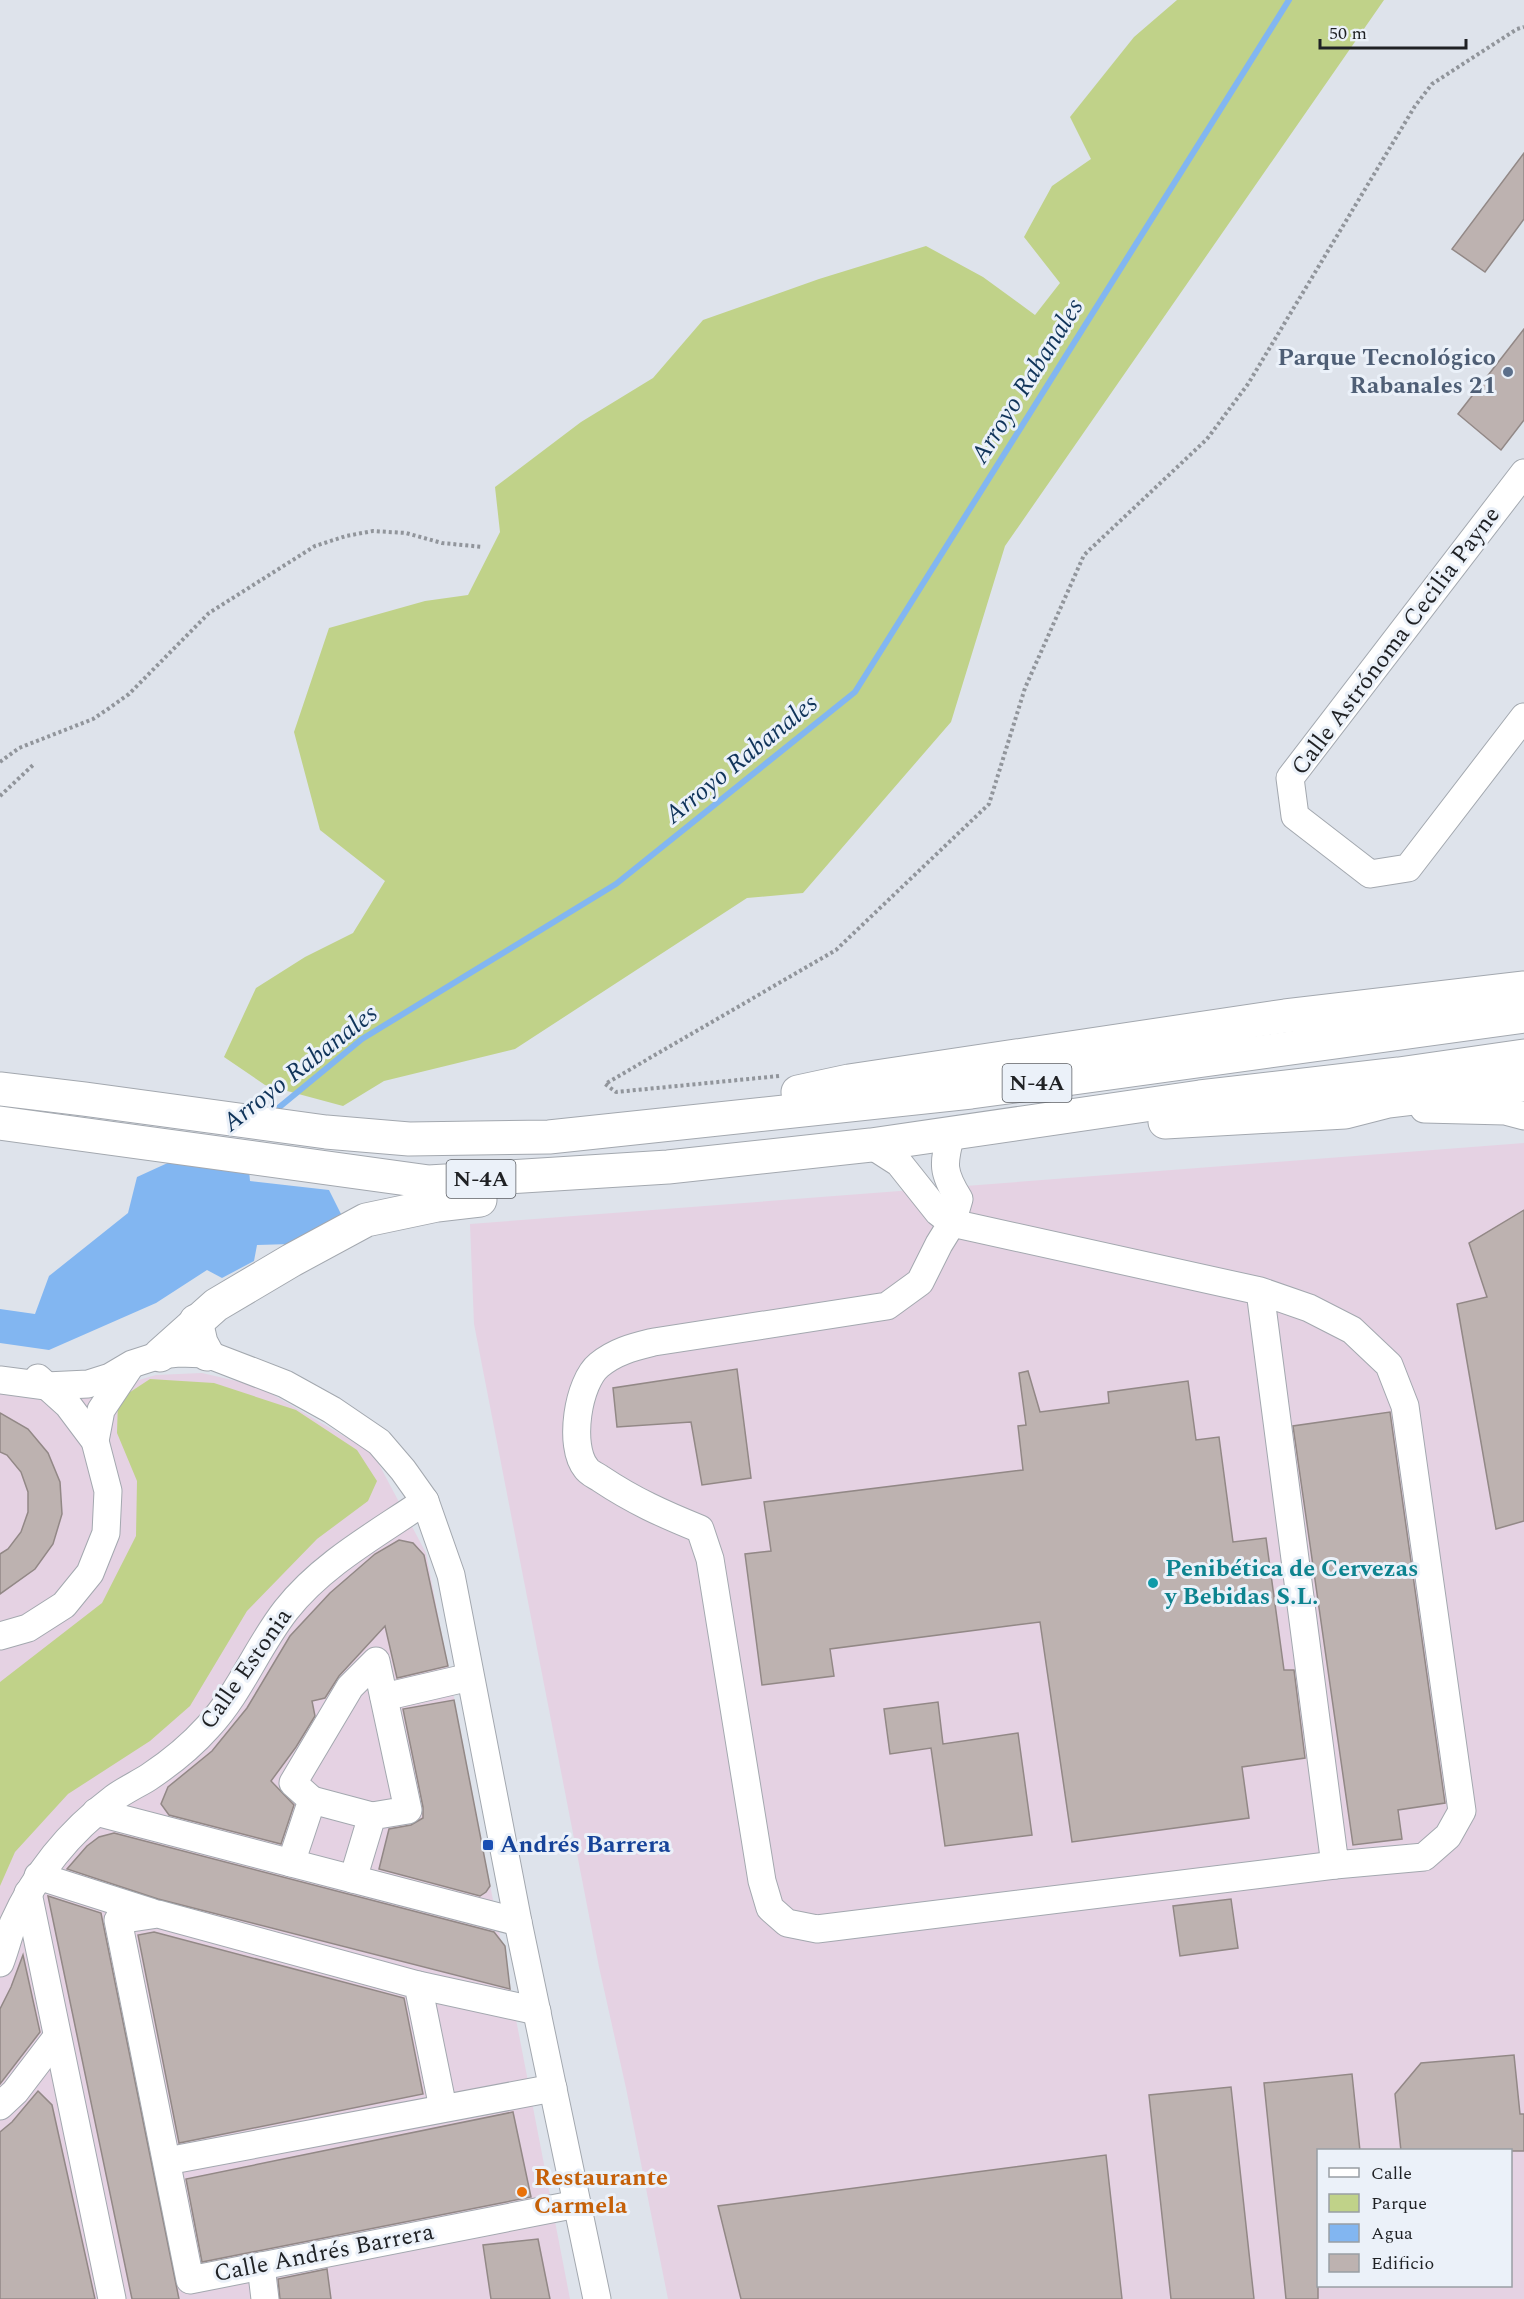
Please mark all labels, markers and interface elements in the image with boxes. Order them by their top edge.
scale bar [1320,12,1466,50]
text: 50 m [1329,20,1367,47]
water label: Arroyo Rabanales [960,291,1094,472]
place label: Parque Tecnológico Rabanales 21 [1278,340,1496,404]
marker: Parque Tecnológico Rabanales 21 [1501,365,1515,379]
street label: Calle Astrónoma Cecilia Payne [1283,499,1509,783]
water label: Arroyo Rabanales [654,684,827,834]
water label: Arroyo Rabanales [213,994,386,1142]
road number: N-4A [1002,1064,1072,1102]
road number: N-4A [446,1160,516,1198]
place label: Penibética de Cervezas y Bebidas S.L. [1164,1551,1419,1615]
marker: Penibética de Cervezas y Bebidas S.L. [1146,1576,1160,1590]
street label: Calle Estonia [191,1601,301,1737]
place label: Andrés Barrera [500,1827,671,1863]
marker: Andrés Barrera [481,1838,495,1852]
legend [1317,2149,1512,2287]
place label: Restaurante Carmela [534,2160,668,2224]
text: Calle [1371,2160,1412,2187]
marker: Restaurante Carmela [515,2185,529,2199]
text: Parque [1371,2190,1427,2217]
street label: Calle Andrés Barrera [211,2214,437,2292]
text: Agua [1371,2220,1413,2247]
text: Edificio [1371,2250,1434,2277]

